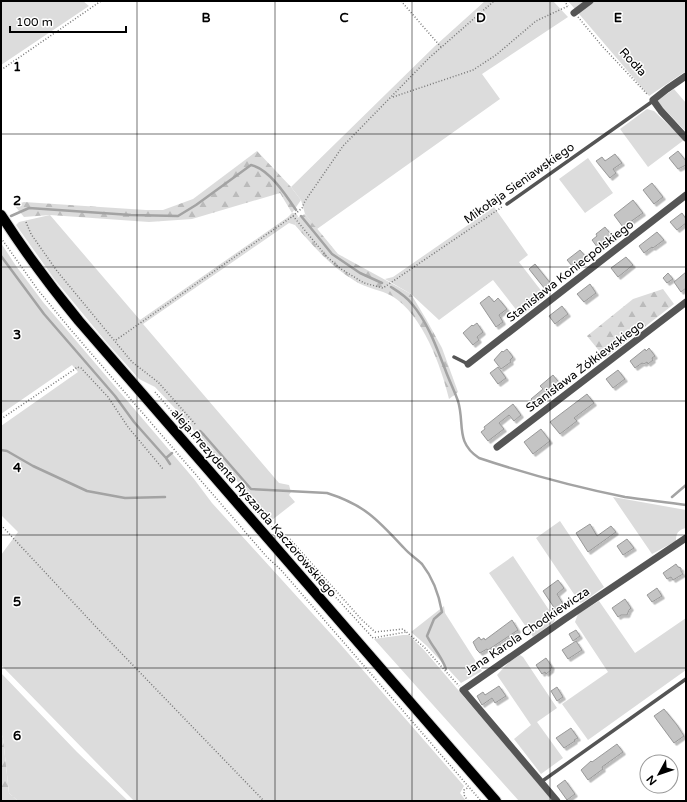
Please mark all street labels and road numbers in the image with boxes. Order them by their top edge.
street label: Rodła [617,45,649,79]
street label: Mikołaja Sieniawskiego [461,140,577,226]
street label: Stanisława Koniecpolskiego [504,217,636,325]
street label: Stanisława Żółkiewskiego [523,317,647,415]
street label: aleja Prezydenta Ryszarda Kaczorowskiego [168,406,340,600]
street label: Jana Karola Chodkiewicza [462,584,592,678]

